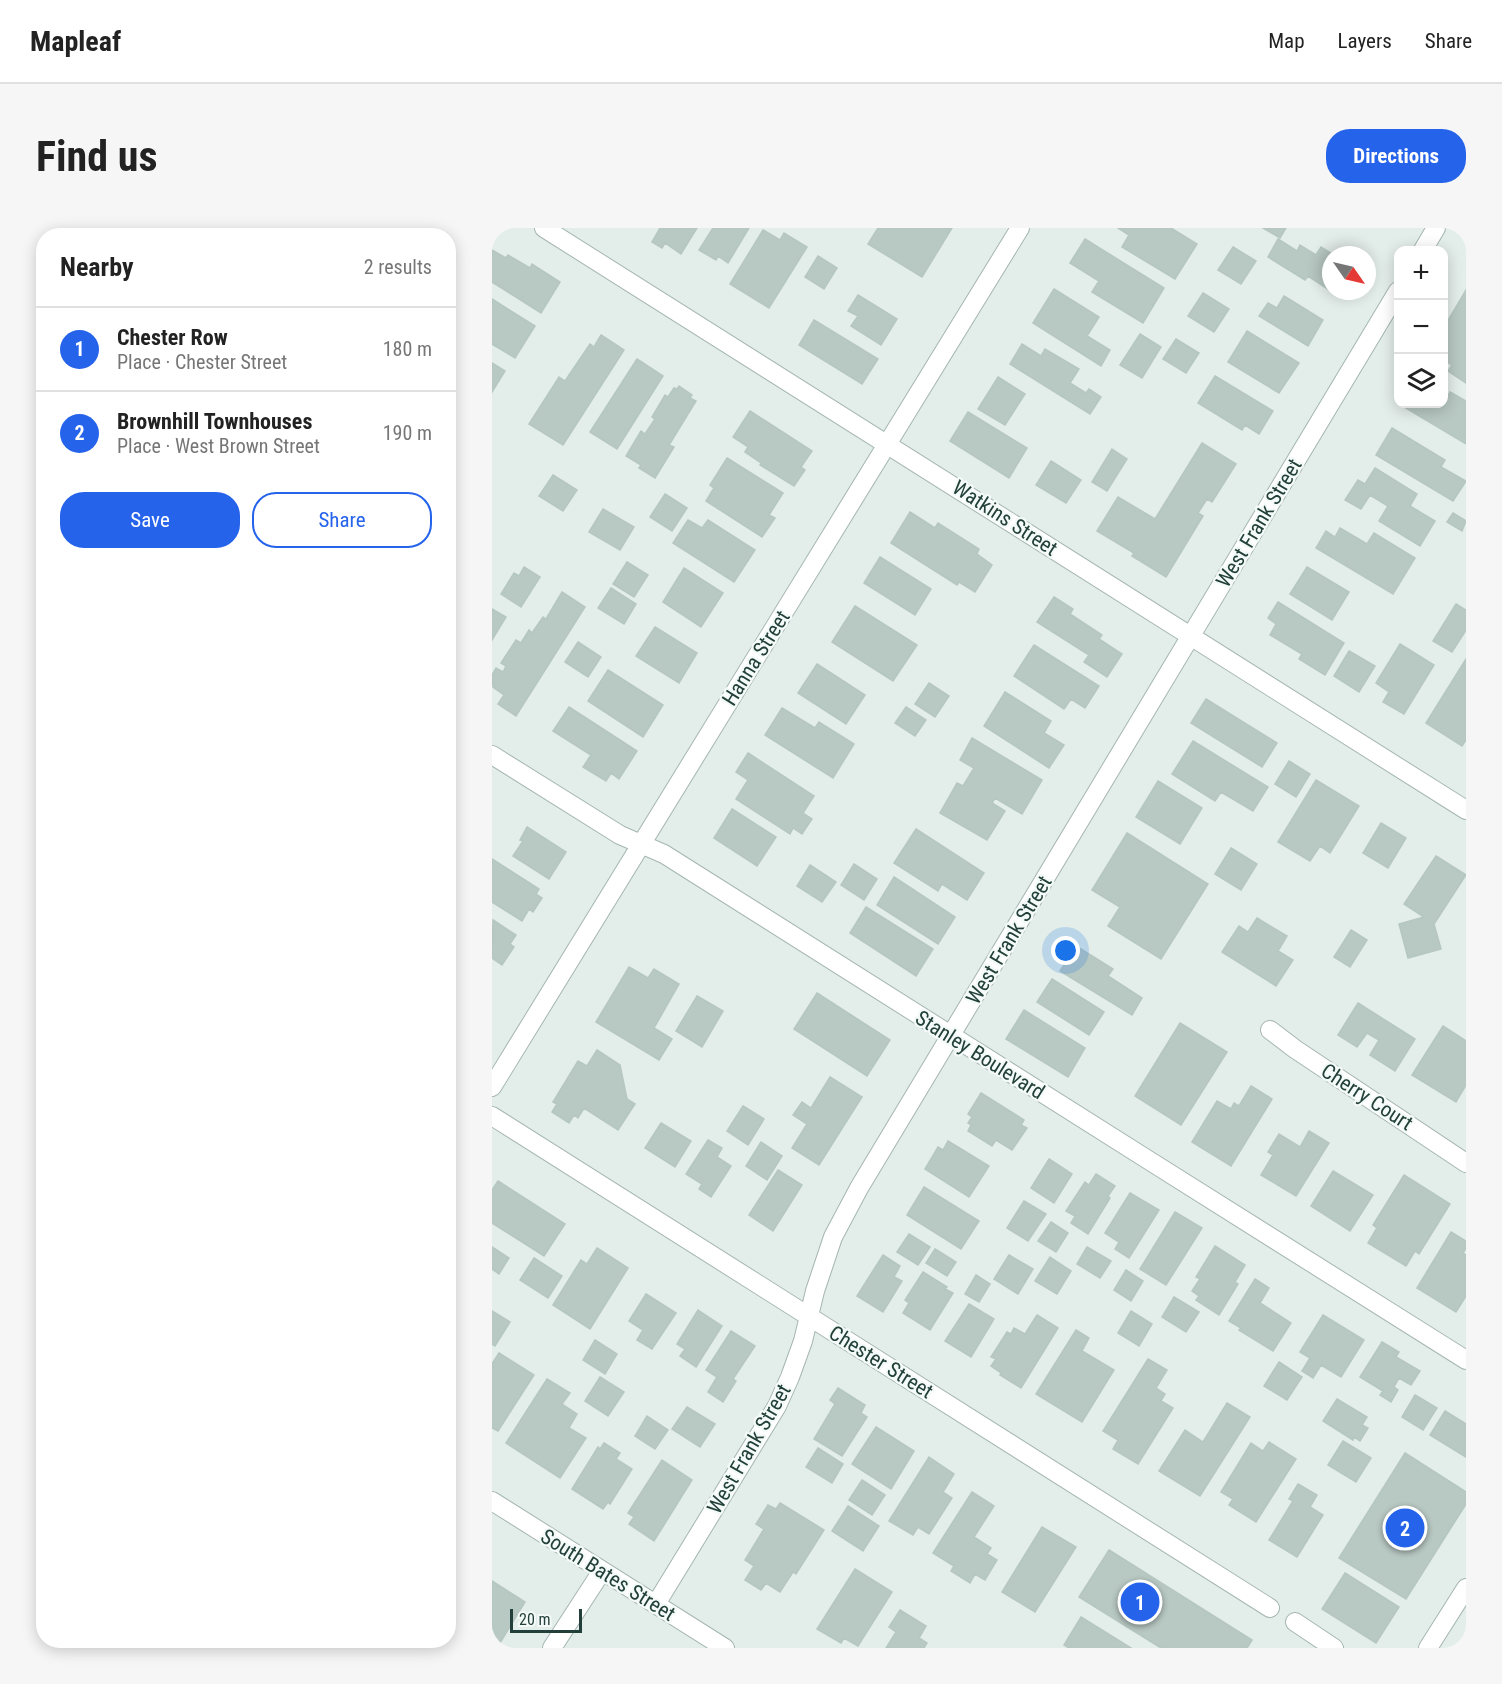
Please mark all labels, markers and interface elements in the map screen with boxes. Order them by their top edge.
text: Mapleaf [30,25,121,58]
text: Map [1268,29,1305,53]
text: Layers [1338,29,1392,53]
text: Share [1425,29,1472,53]
button: Directions [1326,129,1466,183]
text: Find us [36,132,157,181]
north arrow [1322,246,1376,300]
map controls [1394,246,1448,408]
button: + [1394,246,1448,300]
text: Nearby [60,252,134,282]
text: 2 results [364,255,432,279]
button: − [1394,300,1448,354]
text: Chester Row [117,325,228,350]
text: 1 [74,337,85,361]
text: 180 m [383,337,432,361]
text: Place · Chester Street [117,350,287,374]
button: layers [1394,354,1448,408]
text: Brownhill Townhouses [117,409,312,434]
text: 2 [74,421,85,445]
text: 190 m [383,421,432,445]
text: Place · West Brown Street [117,434,320,458]
street label: West Frank Street [1211,454,1307,592]
street label: Watkins Street [948,475,1062,561]
button: Save [60,492,240,548]
button: Share [252,492,432,548]
street label: Hanna Street [717,606,795,710]
street label: West Frank Street [961,871,1057,1009]
your location [1051,936,1080,965]
street label: Stanley Boulevard [911,1006,1049,1104]
street label: Cherry Court [1317,1059,1417,1135]
street label: Chester Street [825,1321,937,1403]
street label: West Frank Street [702,1380,796,1518]
pin: 2 [1386,1506,1424,1550]
street label: South Bates Street [536,1524,680,1626]
pin: 1 [1120,1580,1160,1624]
scale bar [510,1606,582,1634]
text: 20 m [519,1610,551,1629]

